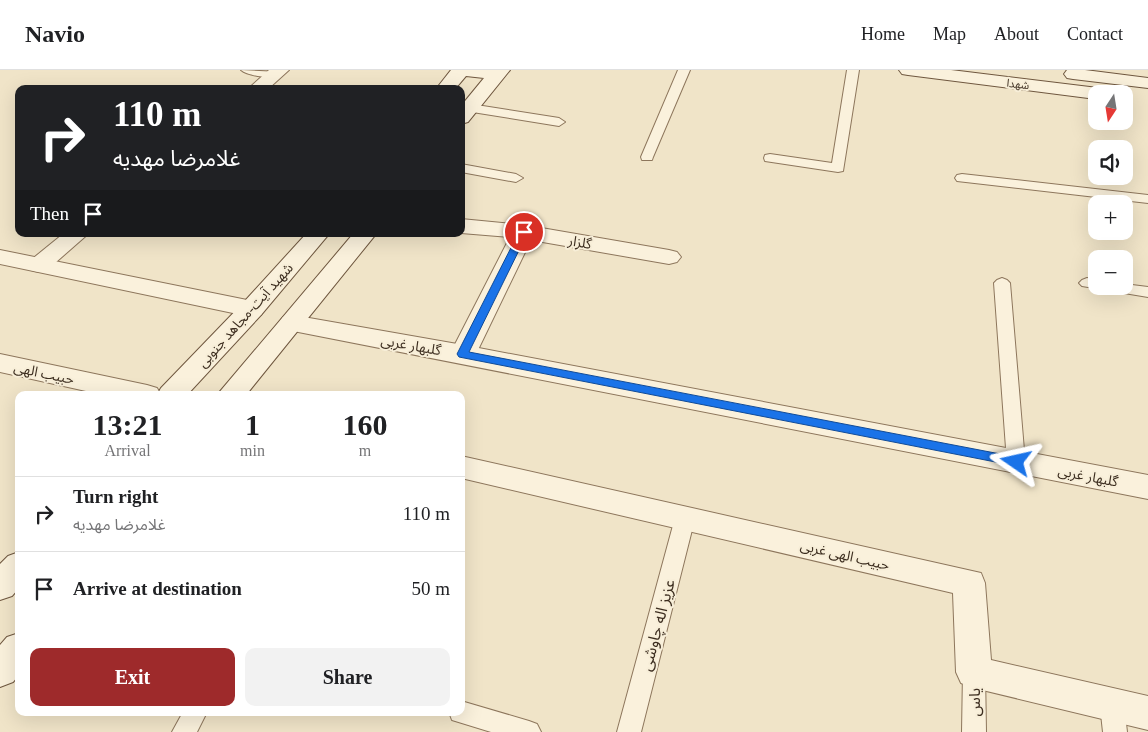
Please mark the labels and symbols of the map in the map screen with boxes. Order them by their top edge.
street label: شهدا [1006,77,1030,91]
north arrow [1088,85,1132,130]
pin [503,211,545,253]
street label: گلزار [566,233,593,253]
street label: شهید آیت-مجاهد جنوبی [195,260,297,371]
street label: گلبهار غربی [379,333,442,359]
street label: حبیب الهی [12,360,76,388]
position arrow [989,435,1041,487]
street label: گلبهار غربی [1056,463,1119,491]
street label: حبیب الهی غربی [799,538,891,574]
street label: عزیز اله چاوشی [637,577,680,673]
street label: یاس [966,688,984,716]

